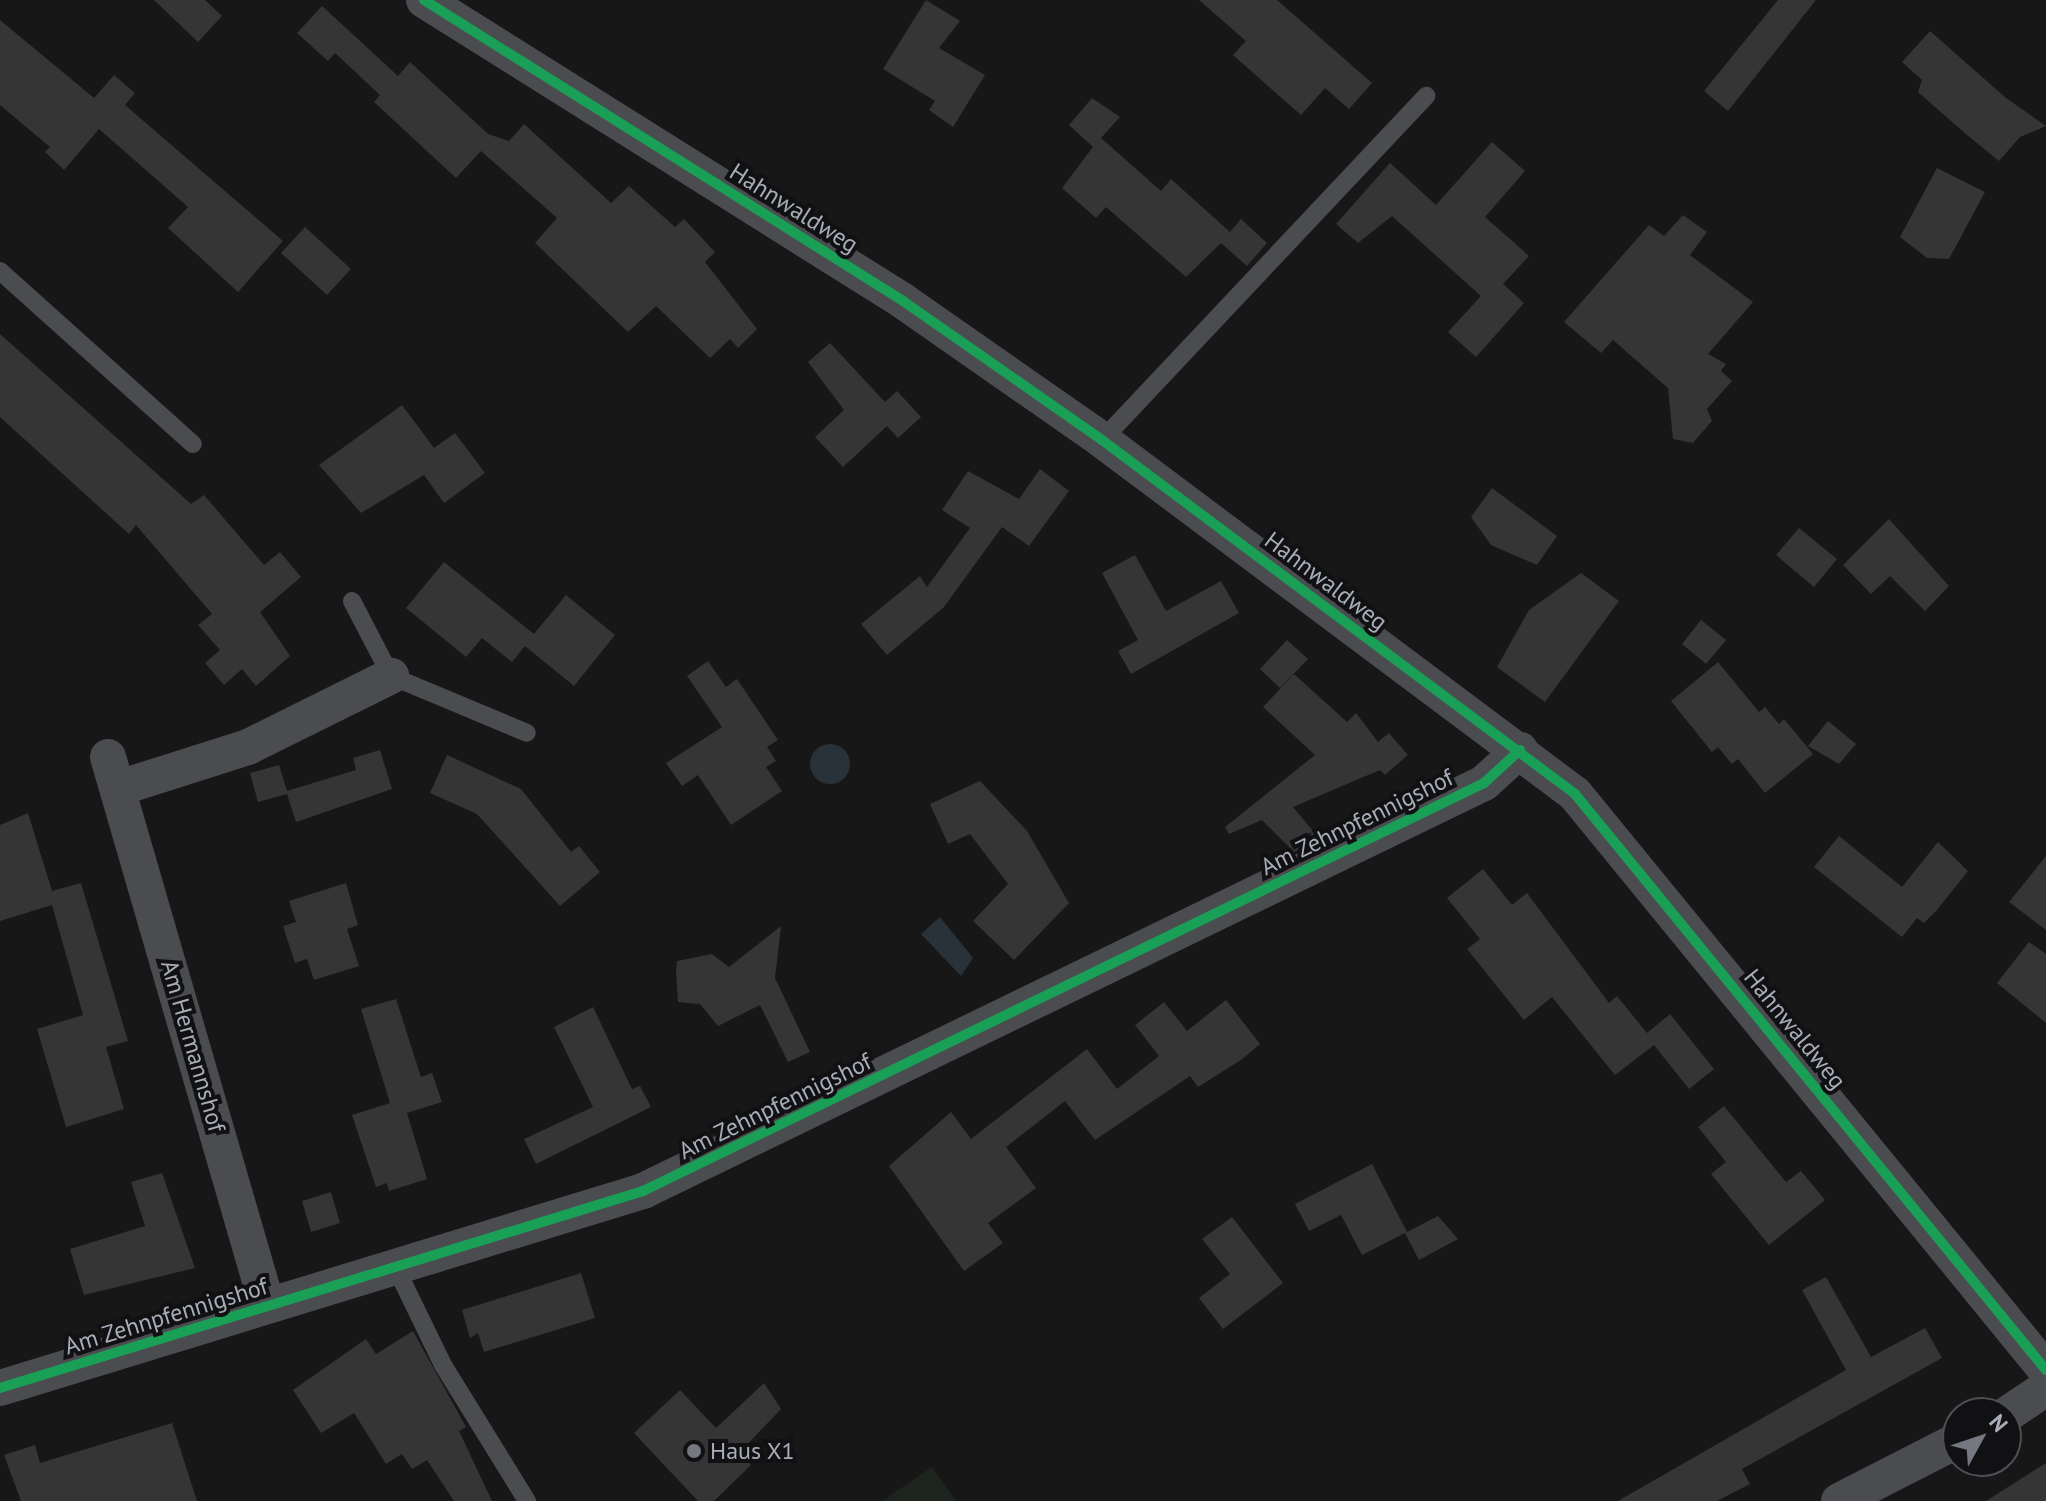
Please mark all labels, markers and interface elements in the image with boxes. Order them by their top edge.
street label: Hahnwaldweg [724,157,864,259]
street label: Hahnwaldweg [1259,526,1393,636]
street label: Am Zehnpfennigshof [1256,763,1458,881]
street label: Am Hermannshof [155,957,231,1135]
street label: Hahnwaldweg [1738,963,1852,1095]
street label: Am Zehnpfennigshof [674,1047,876,1165]
street label: Am Zehnpfennigshof [61,1271,271,1361]
north arrow [1942,1397,2022,1477]
text: N [1983,1408,2014,1437]
place label: Haus X1 [710,1437,795,1465]
marker: Haus X1 [685,1442,703,1460]

